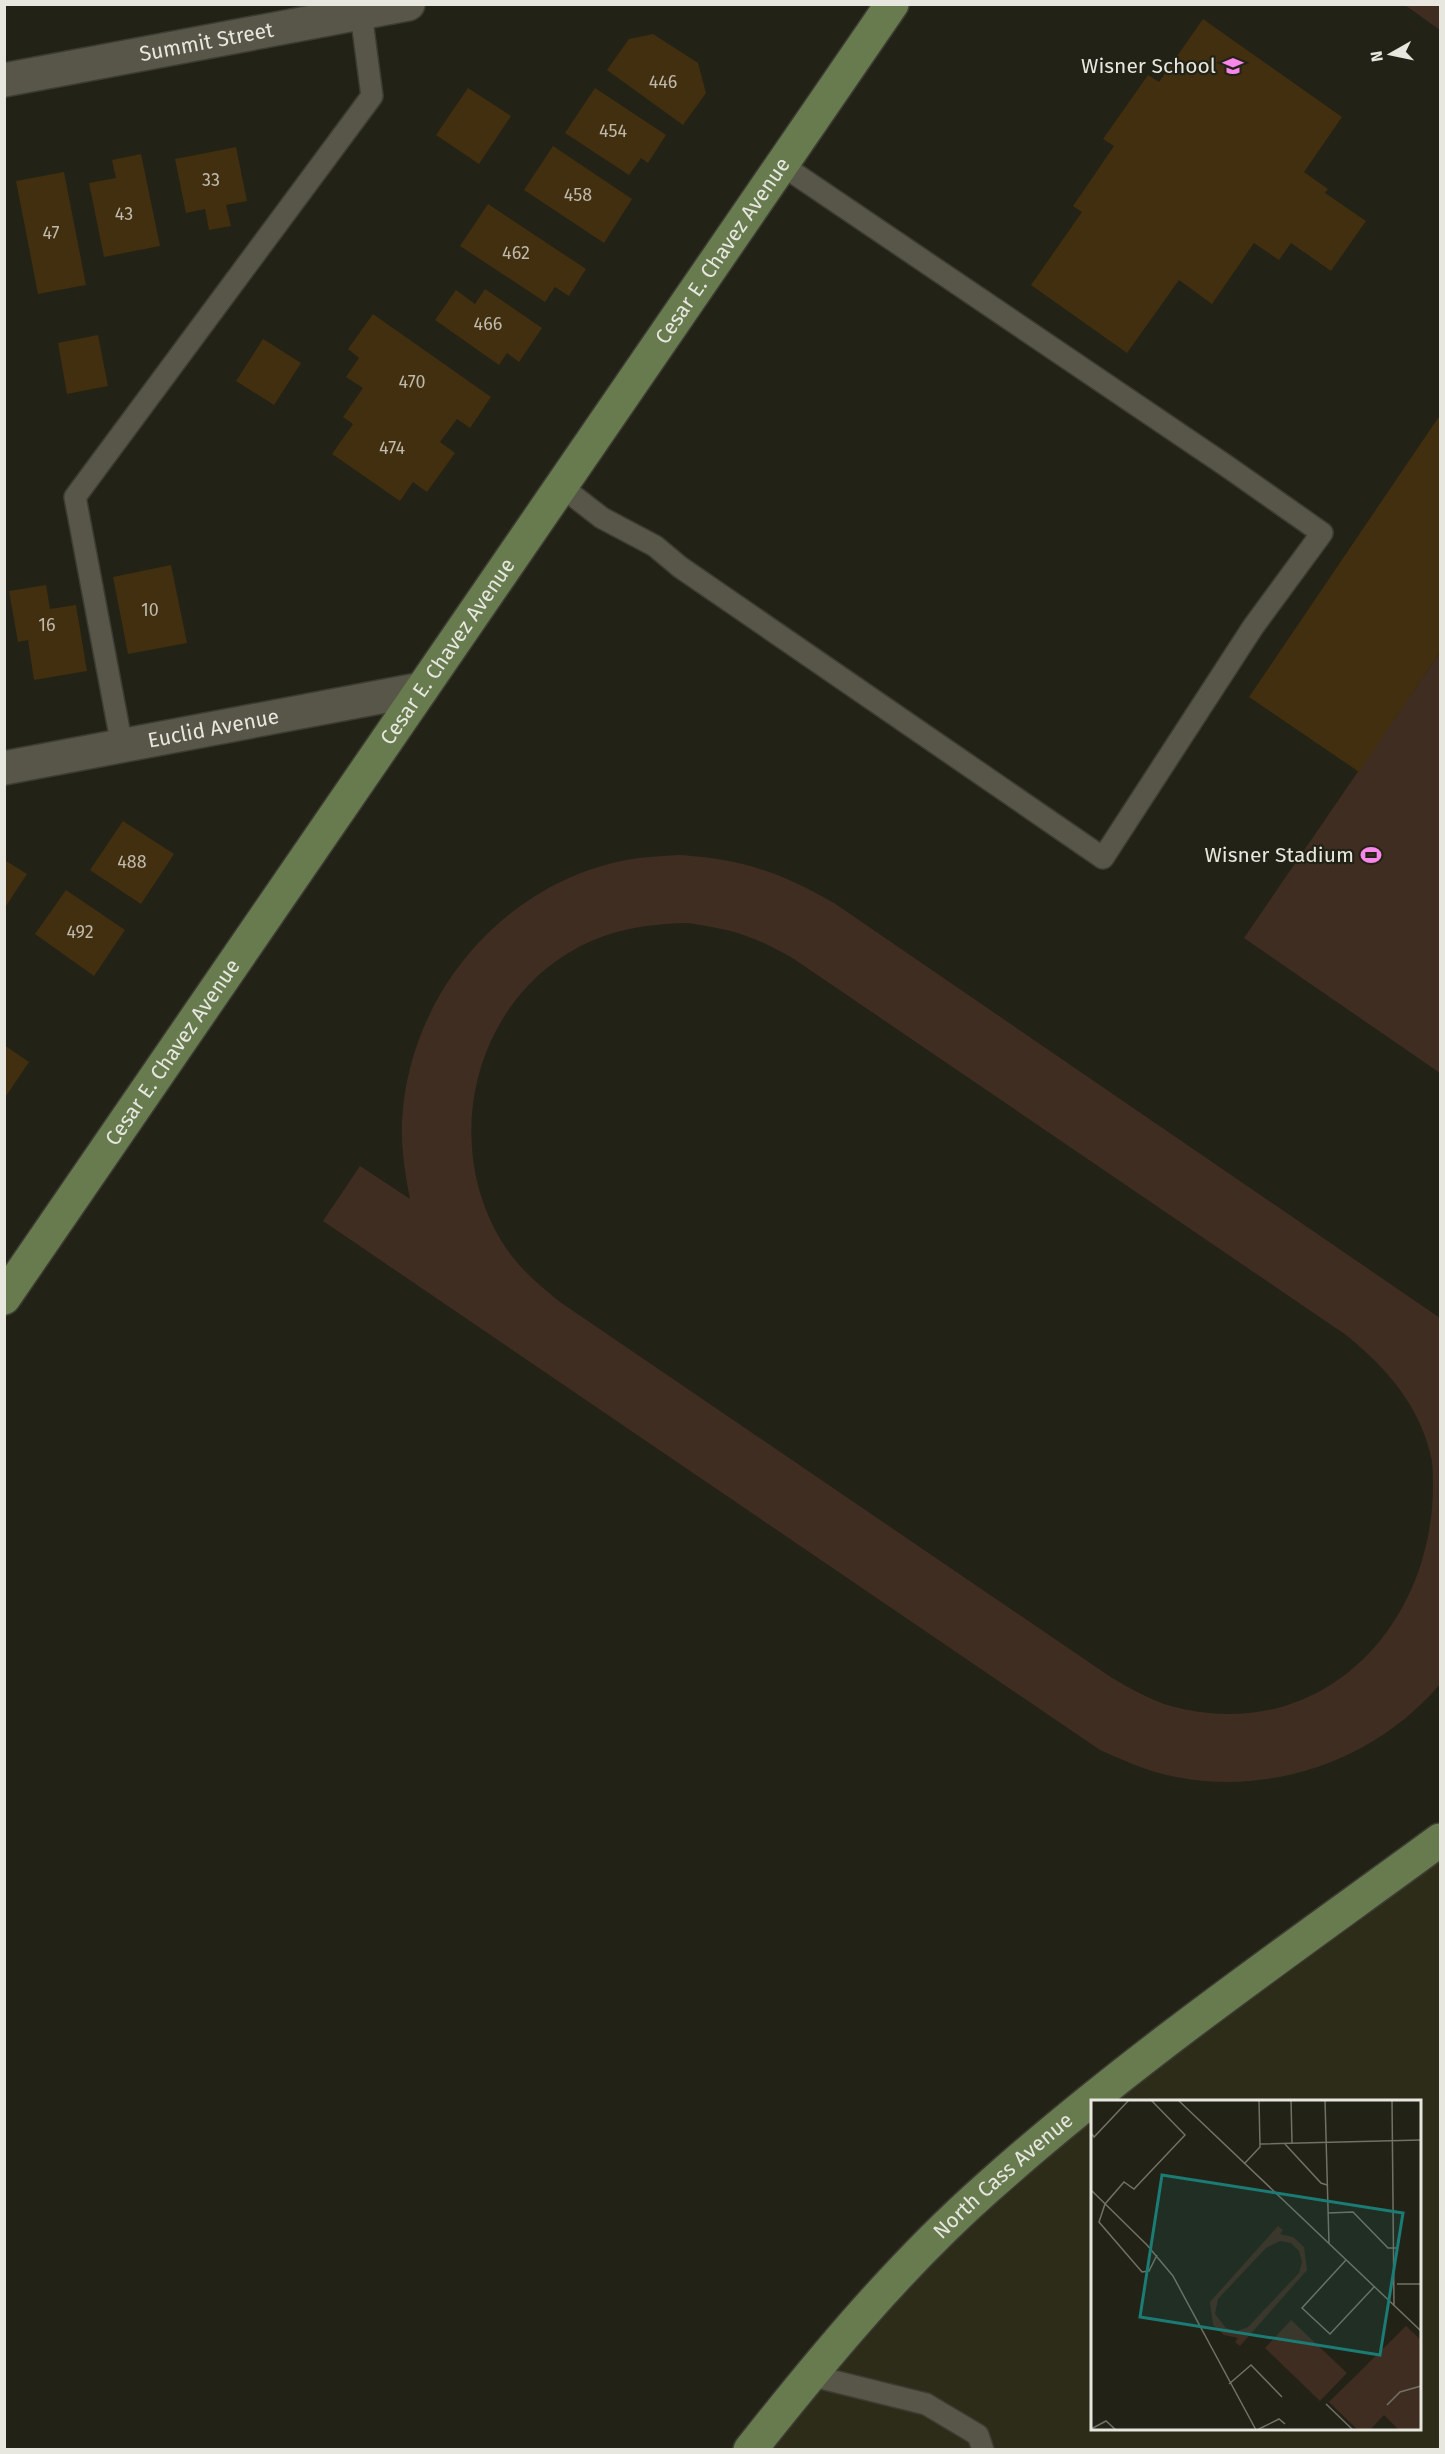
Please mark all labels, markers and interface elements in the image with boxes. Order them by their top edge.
street label: Summit Street [137,17,276,67]
north arrow [1361,24,1421,84]
text: N [1366,50,1387,63]
place label: Wisner School [1081,53,1216,79]
school or university icon: Wisner School [1221,54,1245,78]
house number: 446 [649,71,677,93]
house number: 454 [599,120,627,142]
street label: Cesar E. Chavez Avenue [650,153,796,349]
house number: 33 [202,169,220,191]
house number: 458 [564,184,592,206]
house number: 43 [115,203,133,225]
house number: 47 [42,222,60,244]
house number: 462 [502,242,530,264]
house number: 466 [474,313,502,335]
house number: 470 [399,371,425,393]
house number: 474 [379,437,405,459]
street label: Cesar E. Chavez Avenue [375,553,521,750]
house number: 10 [141,599,159,621]
house number: 16 [38,614,56,636]
street label: Euclid Avenue [145,703,281,754]
place label: Wisner Stadium [1205,842,1354,868]
sports icon: Wisner Stadium [1359,843,1383,867]
house number: 488 [117,851,147,873]
house number: 492 [66,921,94,943]
street label: Cesar E. Chavez Avenue [100,954,246,1151]
inset map [1091,2100,1421,2430]
street label: North Cass Avenue [928,2107,1078,2244]

